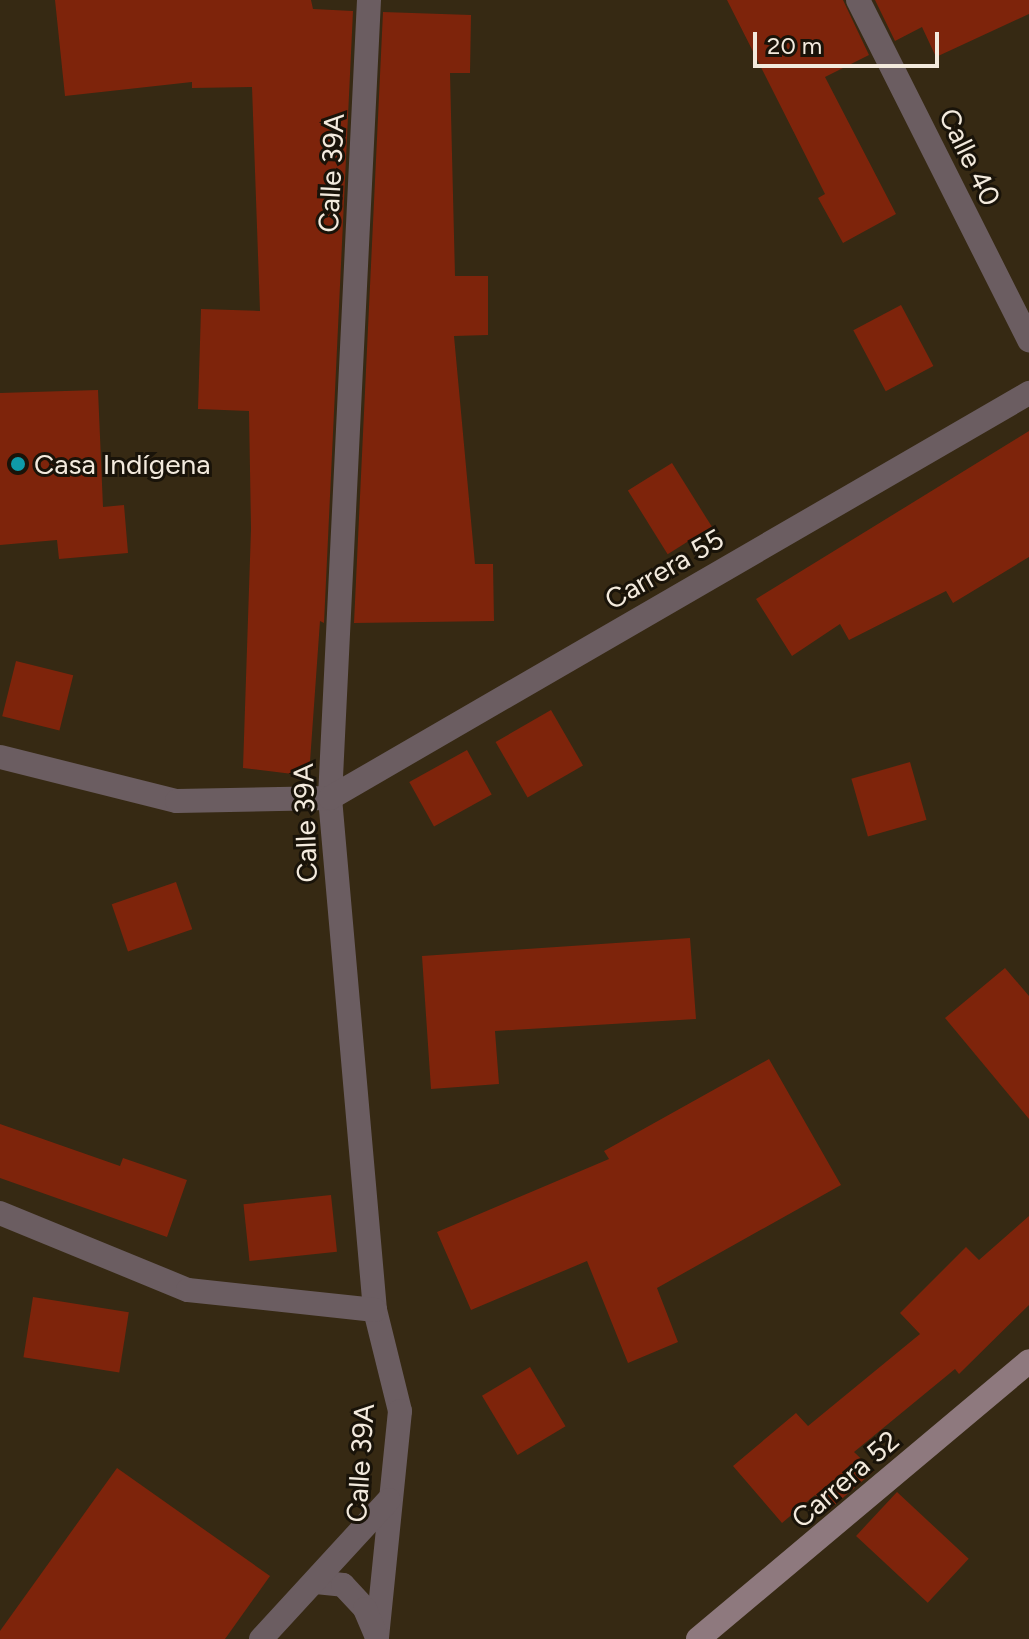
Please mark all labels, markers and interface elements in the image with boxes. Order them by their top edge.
scale bar [757,16,943,66]
text: 20 m [767,31,822,60]
street label: Calle 40 [932,103,1008,211]
street label: Calle 39A [311,113,351,233]
place label: Casa Indígena [34,447,210,481]
marker: Casa Indígena [9,455,27,473]
street label: Carrera 55 [599,522,729,616]
street label: Calle 39A [286,763,324,883]
street label: Calle 39A [339,1402,381,1524]
street label: Carrera 52 [785,1423,905,1535]

